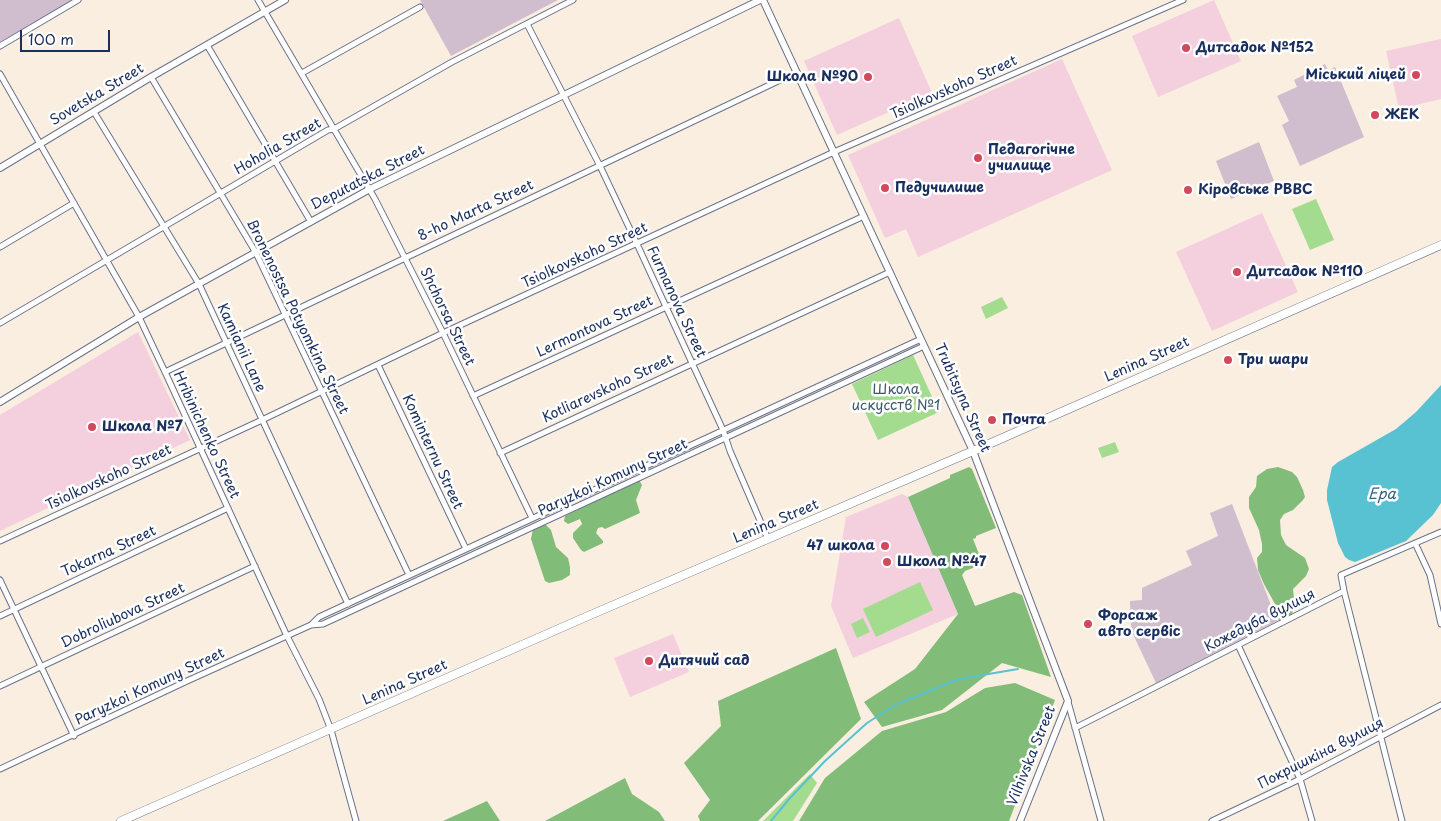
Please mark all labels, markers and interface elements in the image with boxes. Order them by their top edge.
scale bar [22,20,112,52]
text: 100 m [28,27,74,50]
place label: Дитсадок №152 [1196,40,1314,56]
marker: Дитсадок №152 [1180,42,1192,54]
street label: Tsiolkovskoho Street [888,53,1020,123]
street label: Sovetska Street [47,60,147,130]
place label: Міський ліцей [1306,67,1406,83]
place label: Школа №90 [767,69,858,85]
marker: Міський ліцей [1410,69,1422,81]
marker: Школа №90 [862,71,874,83]
place label: ЖЕК [1385,107,1419,123]
marker: ЖЕК [1369,109,1381,121]
street label: Hoholia Street [232,115,324,179]
street label: Deputatska Street [308,142,428,214]
place label: Педагогічне училище [988,142,1075,174]
marker: Педагогічне училище [972,152,984,164]
street label: 8-ho Marta Street [416,177,536,245]
place label: Педучилише [895,180,984,196]
marker: Педучилише [879,182,891,194]
place label: Кіровське РВВС [1198,182,1313,198]
marker: Кіровське РВВС [1182,184,1194,196]
street label: Bronenostsa Potyomkina Street [242,217,352,417]
street label: Tsiolkovskoho Street [520,220,650,292]
street label: Furmanova Street [643,243,709,361]
place label: Дитсадок №110 [1247,264,1363,280]
street label: Shchorsa Street [416,265,478,369]
marker: Дитсадок №110 [1231,266,1243,278]
street label: Lermontova Street [534,293,656,361]
street label: Kamianii Lane [213,301,269,395]
street label: Lenina Street [1102,334,1192,386]
street label: Trubitsyna Street [930,341,994,455]
street label: Kotliarevskoho Street [540,351,676,427]
place label: Три шари [1238,352,1309,368]
marker: Три шари [1222,354,1234,366]
street label: Hribinichenko Street [169,369,243,501]
park label: Школа искусств №1 [852,382,940,414]
street label: Kominternu Street [398,392,466,512]
place label: Почта [1002,412,1046,428]
marker: Почта [986,414,998,426]
place label: Школа №7 [102,419,183,435]
marker: Школа №7 [86,421,98,433]
street label: Paryzkoi Komuny Street [536,436,690,520]
street label: Tsiolkovskoho Street [44,442,174,514]
water label: Ера [1368,486,1396,504]
street label: Lenina Street [731,496,821,548]
street label: Tokarna Street [59,523,159,581]
place label: 47 школа [806,538,875,554]
marker: 47 школа [879,540,891,552]
place label: Школа №47 [897,554,986,570]
marker: Школа №47 [881,556,893,568]
street label: Dobroliubova Street [58,580,188,652]
street label: Кожедуба вулиця [1202,586,1318,656]
place label: Форсаж авто сервіс [1098,608,1181,640]
marker: Форсаж авто сервіс [1082,618,1094,630]
street label: Paryzkoi Komuny Street [73,645,227,729]
place label: Дитячий сад [659,653,750,669]
marker: Дитячий сад [643,655,655,667]
street label: Lenina Street [360,657,450,709]
street label: Vilhivska Street [1004,704,1060,808]
street label: Покришкіна вулиця [1255,715,1387,793]

